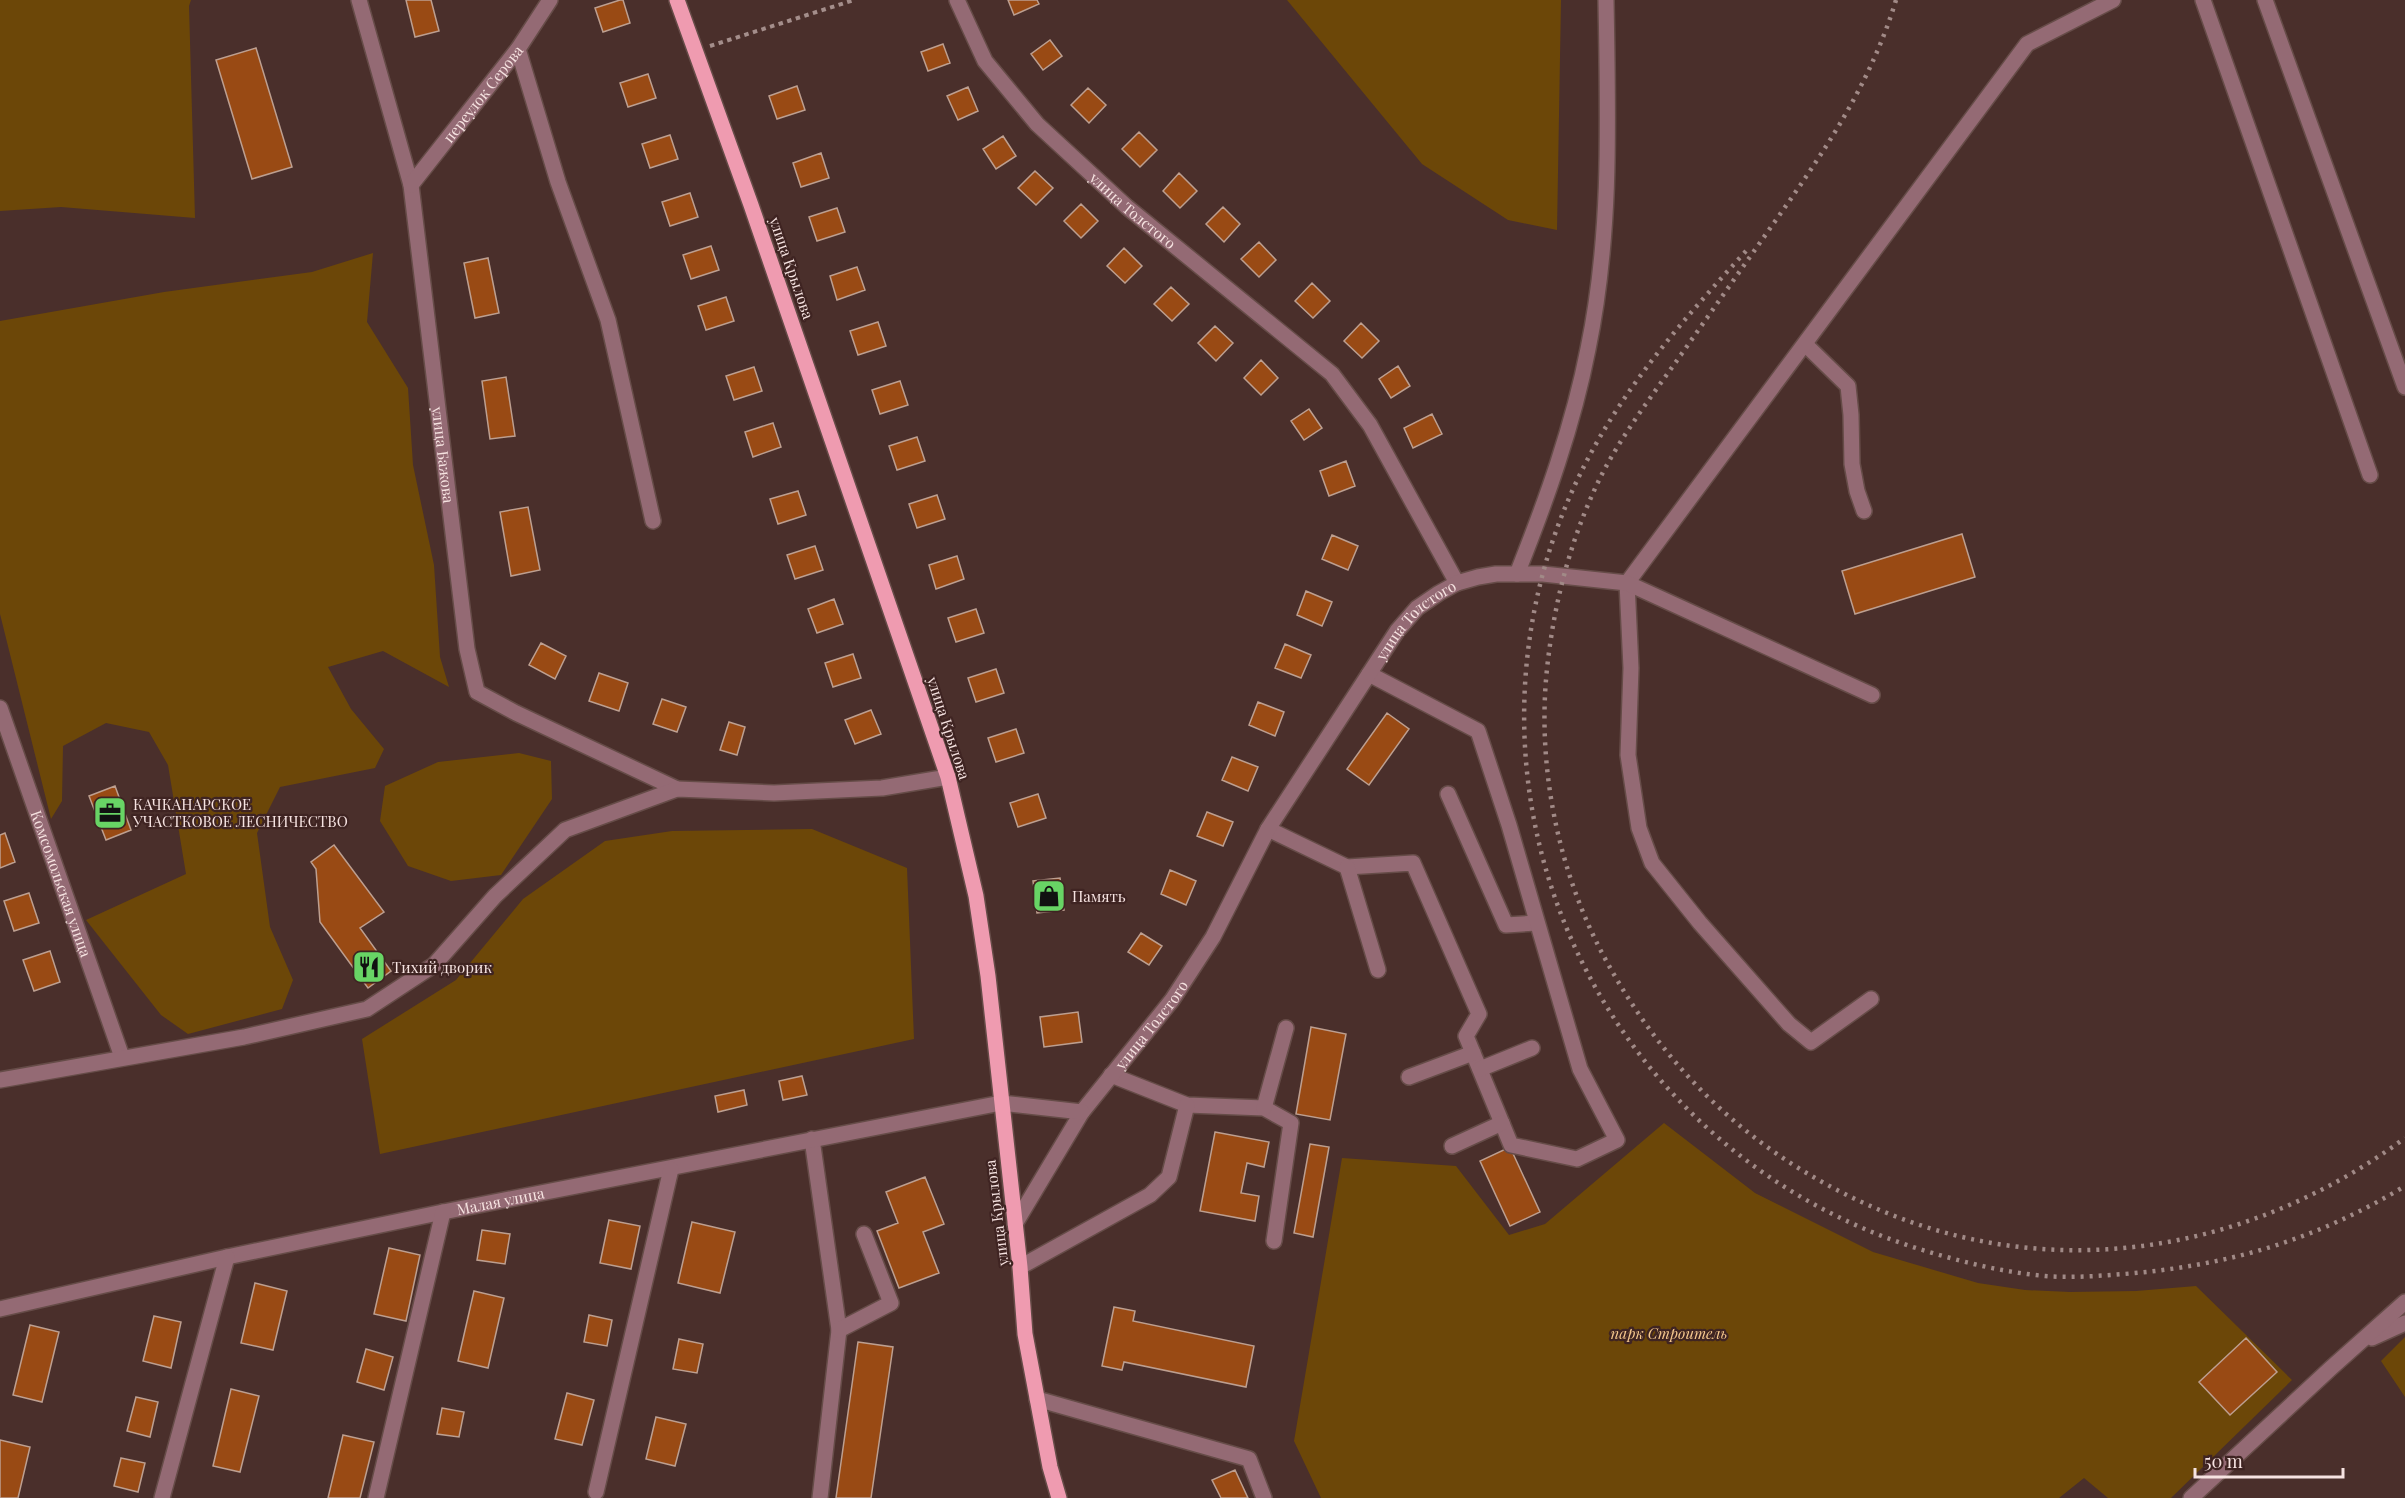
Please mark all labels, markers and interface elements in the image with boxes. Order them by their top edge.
street label: переулок Серова [438,41,528,147]
street label: улица Толстого [1085,167,1180,253]
street label: улица Крылова [765,213,819,322]
street label: улица Бажова [428,404,459,505]
street label: улица Толстого [1370,576,1459,665]
street label: улица Крылова [923,673,975,782]
place label: КАЧКАНАРСКОЕ УЧАСТКОВОЕ ЛЕСНИЧЕСТВО [132,794,348,831]
office icon: КАЧКАНАРСКОЕ УЧАСТКОВОЕ ЛЕСНИЧЕСТВО [92,795,128,831]
street label: Комсомольская улица [26,807,96,960]
shop icon: Память [1031,878,1067,914]
place label: Память [1072,886,1126,906]
restaurant icon: Тихий дворик [351,949,387,985]
place label: Тихий дворик [392,957,492,977]
street label: улица Толстого [1110,976,1192,1074]
street label: улица Крылова [980,1158,1013,1268]
street label: Малая улица [455,1182,546,1219]
park label: парк Строитель [1611,1323,1727,1343]
scale bar [2195,1441,2344,1479]
text: 50 m [2204,1449,2243,1473]

